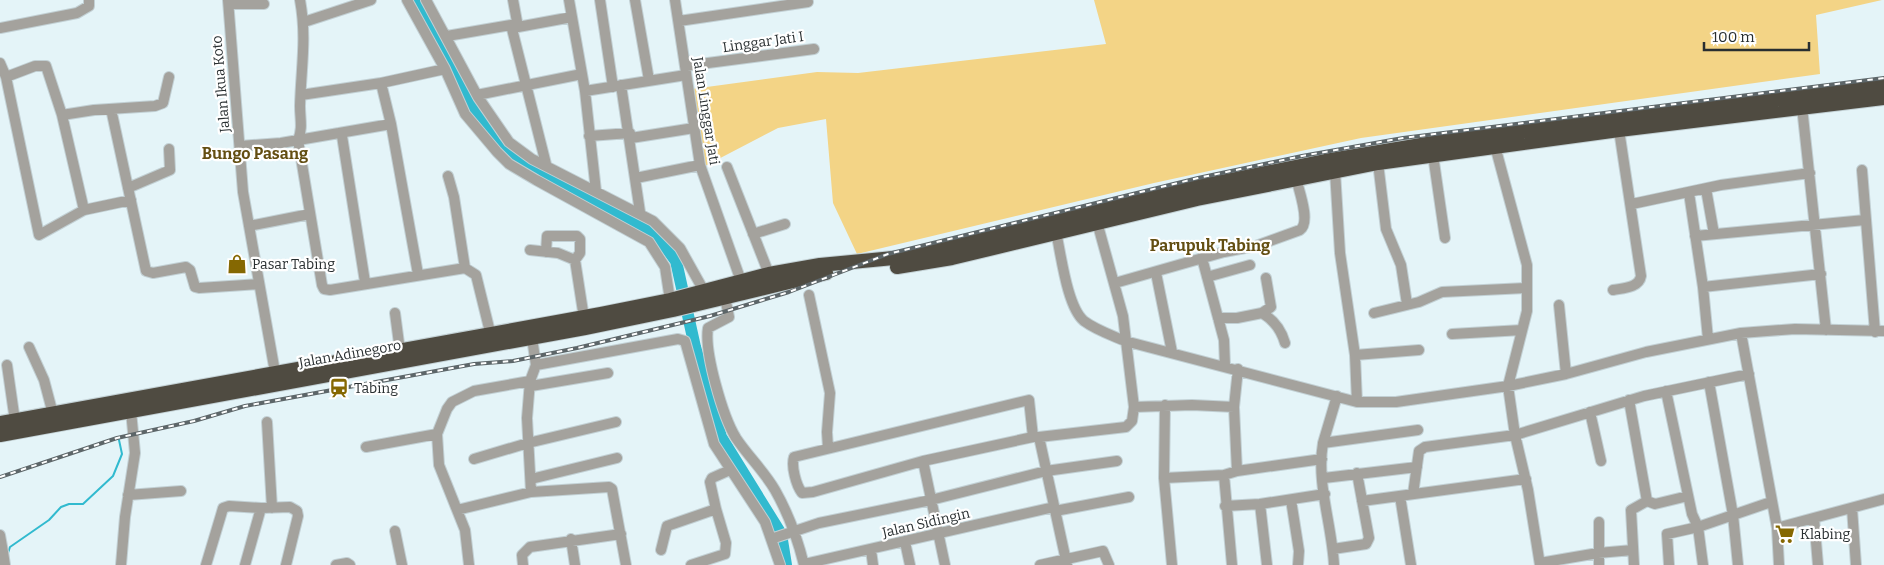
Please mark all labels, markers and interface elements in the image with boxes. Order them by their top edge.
scale bar [1704,20,1809,52]
street label: Linggar Jati I [721,28,805,56]
text: 100 m [1712,28,1755,46]
street label: Jalan Ikua Koto [208,35,234,134]
street label: Jalan Linggar Jati [689,55,723,166]
district label: Bungo Pasang [202,144,308,163]
district label: Parupuk Tabing [1150,236,1270,255]
shop icon: Pasar Tabing [226,253,248,275]
place label: Pasar Tabing [252,256,335,273]
street label: Jalan Adinegoro [297,337,402,372]
station icon: Tabing [328,377,350,399]
place label: Tabing [354,380,398,397]
street label: Jalan Sidingin [880,505,972,542]
supermarket icon: Klabing [1774,523,1796,545]
place label: Klabing [1800,526,1851,543]

